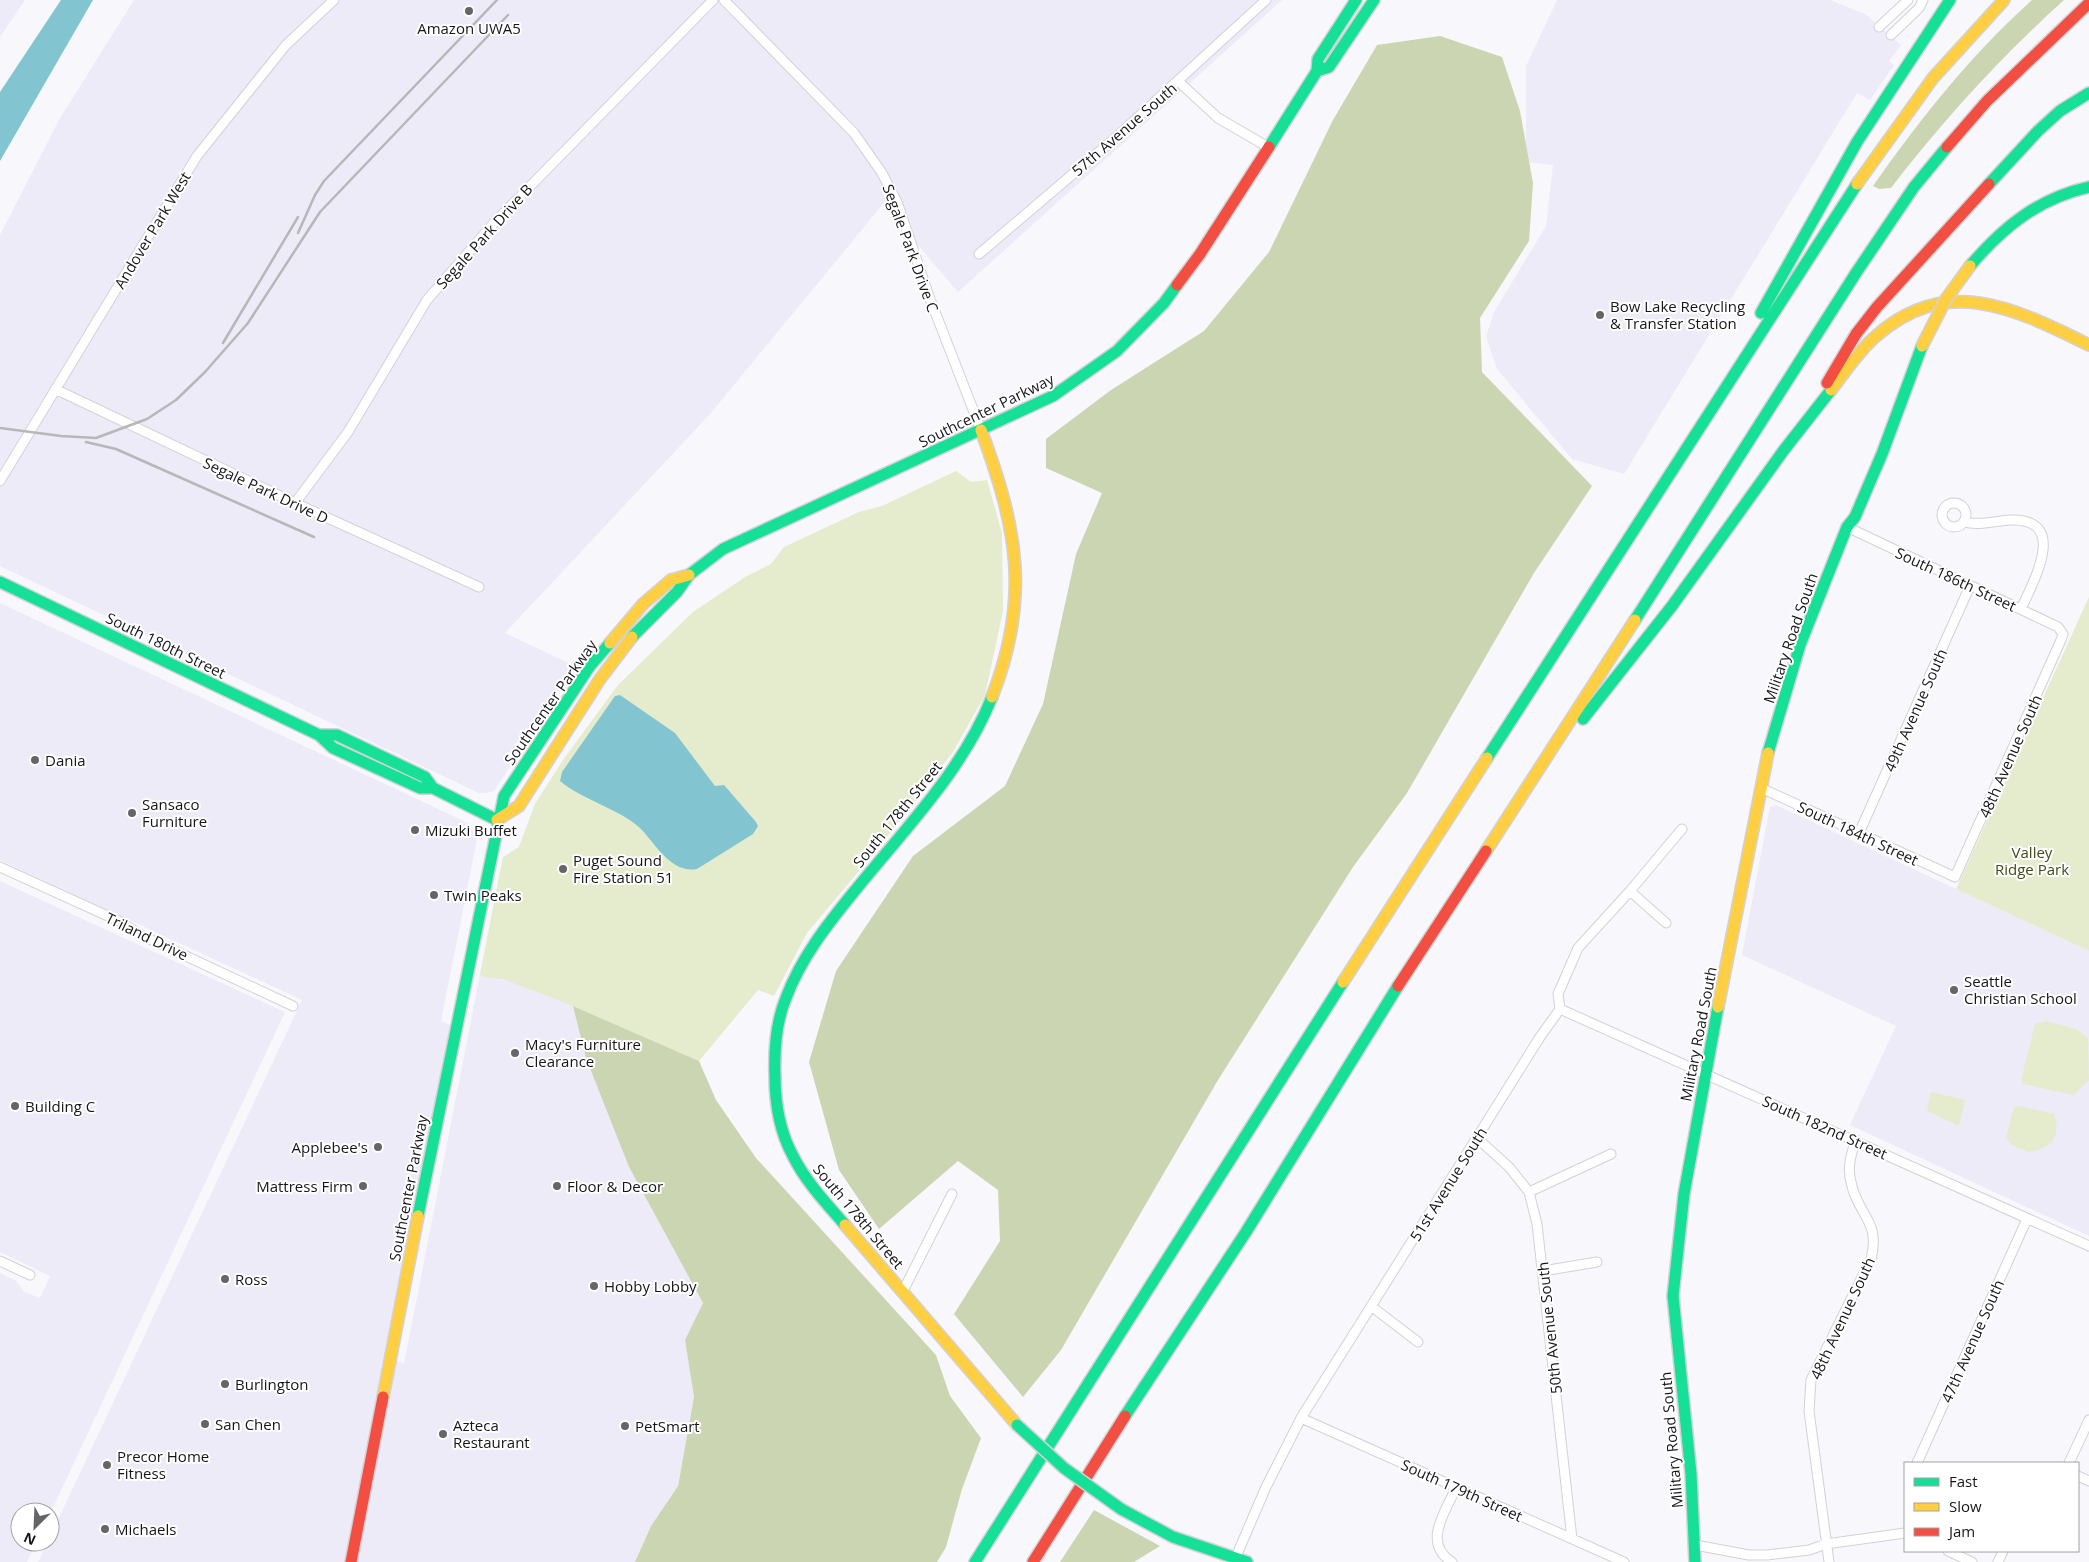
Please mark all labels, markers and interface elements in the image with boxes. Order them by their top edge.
marker: Amazon UWA5 [463,5,475,17]
place label: Amazon UWA5 [417,18,521,38]
street label: 57th Avenue South [1067,78,1181,180]
street label: Andover Park West [109,168,195,292]
street label: Segale Park Drive B [431,179,537,293]
street label: Segale Park Drive C [879,181,943,315]
place label: Bow Lake Recycling & Transfer Station [1610,296,1745,333]
marker: Bow Lake Recycling & Transfer Station [1594,309,1606,321]
street label: Southcenter Parkway [915,368,1058,452]
street label: Segale Park Drive D [200,452,332,528]
street label: South 186th Street [1892,542,2020,616]
street label: Military Road South [1758,570,1822,706]
street label: South 180th Street [103,607,229,683]
street label: Southcenter Parkway [499,635,601,769]
street label: 49th Avenue South [1879,645,1951,775]
street label: 48th Avenue South [1974,691,2046,821]
place label: Dania [45,750,86,770]
marker: Dania [29,754,41,766]
street label: South 178th Street [848,757,946,871]
place label: Sansaco Furniture [142,794,207,831]
street label: South 184th Street [1794,796,1922,870]
marker: Sansaco Furniture [126,807,138,819]
place label: Mizuki Buffet [425,820,517,840]
marker: Mizuki Buffet [409,824,421,836]
park label: Valley Ridge Park [1995,842,2069,879]
place label: Puget Sound Fire Station 51 [573,850,673,887]
marker: Puget Sound Fire Station 51 [557,863,569,875]
place label: Twin Peaks [444,885,522,905]
marker: Twin Peaks [428,889,440,901]
street label: Triland Drive [102,907,192,965]
street label: Military Road South [1675,965,1721,1103]
place label: Seattle Christian School [1964,971,2077,1008]
marker: Seattle Christian School [1948,984,1960,996]
place label: Macy's Furniture Clearance [525,1034,641,1071]
marker: Macy's Furniture Clearance [509,1047,521,1059]
street label: South 182nd Street [1759,1090,1891,1164]
place label: Building C [25,1096,95,1116]
marker: Building C [9,1100,21,1112]
street label: Southcenter Parkway [384,1113,432,1263]
street label: 51st Avenue South [1405,1123,1491,1245]
place label: Applebee's [291,1137,368,1157]
marker: Applebee's [372,1141,384,1153]
street label: South 178th Street [809,1159,909,1273]
place label: Mattress Firm [256,1176,353,1196]
place label: Floor & Decor [567,1176,663,1196]
marker: Mattress Firm [357,1180,369,1192]
marker: Floor & Decor [551,1180,563,1192]
street label: 48th Avenue South [1805,1254,1879,1382]
street label: 50th Avenue South [1532,1261,1566,1395]
place label: Ross [235,1269,268,1289]
marker: Ross [219,1273,231,1285]
place label: Hobby Lobby [604,1276,697,1296]
street label: 47th Avenue South [1936,1276,2008,1406]
marker: Hobby Lobby [588,1280,600,1292]
street label: Military Road South [1655,1371,1687,1509]
place label: Burlington [235,1374,309,1394]
marker: Burlington [219,1378,231,1390]
place label: San Chen [215,1414,281,1434]
place label: Azteca Restaurant [453,1415,530,1452]
place label: PetSmart [635,1416,700,1436]
marker: San Chen [199,1418,211,1430]
marker: PetSmart [619,1420,631,1432]
marker: Azteca Restaurant [437,1428,449,1440]
place label: Precor Home Fitness [117,1446,209,1483]
street label: South 179th Street [1398,1454,1526,1526]
marker: Precor Home Fitness [101,1459,113,1471]
legend [1904,1462,2079,1552]
text: Fast [1949,1471,1978,1491]
text: Slow [1949,1496,1982,1516]
north arrow [10,1502,60,1552]
place label: Michaels [115,1519,176,1539]
text: Jam [1947,1521,1975,1541]
marker: Michaels [99,1523,111,1535]
text: N [20,1528,39,1550]

